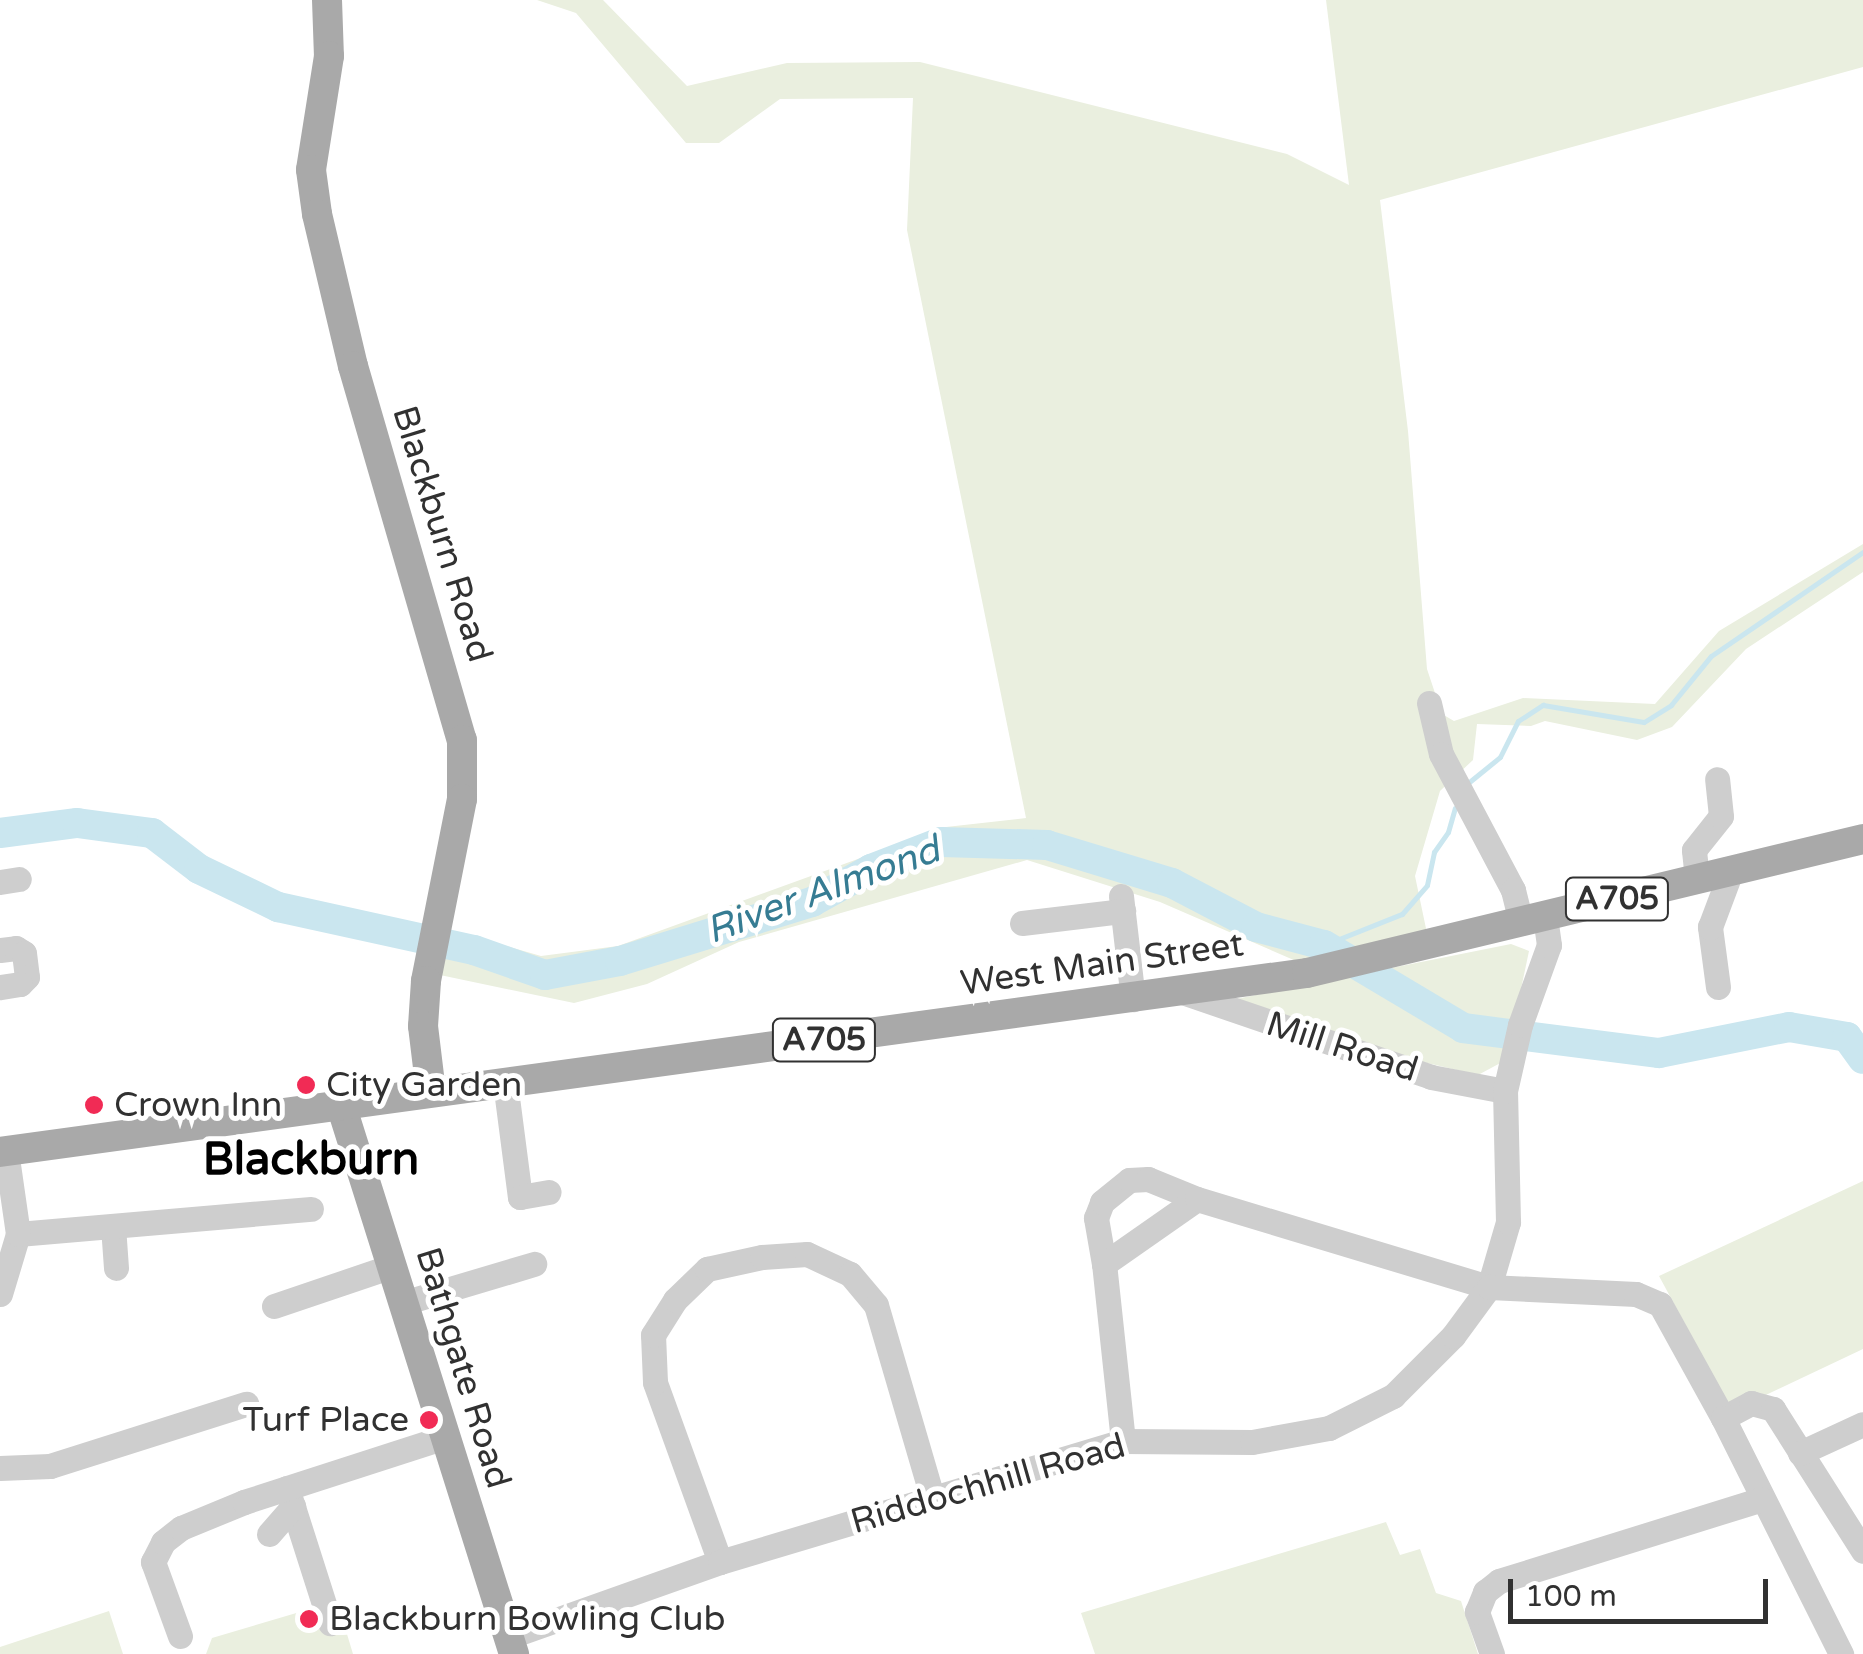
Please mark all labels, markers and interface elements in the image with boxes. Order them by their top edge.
street label: Blackburn Road [383,401,501,667]
water label: River Almond [700,828,946,954]
road number: A705 [1564,872,1670,926]
street label: West Main Street [958,923,1246,1005]
street label: Mill Road [1261,1003,1423,1091]
road number: A705 [772,1013,876,1067]
place label: City Garden [326,1064,522,1106]
marker: City Garden [295,1074,317,1096]
place label: Crown Inn [114,1084,282,1126]
marker: Crown Inn [83,1094,105,1116]
district label: Blackburn [203,1134,419,1188]
street label: Bathgate Road [406,1243,520,1493]
place label: Turf Place [243,1399,409,1441]
marker: Turf Place [418,1409,440,1431]
street label: Riddochhill Road [846,1425,1130,1543]
scale bar [1513,1559,1773,1621]
text: 100 m [1525,1578,1617,1615]
place label: Blackburn Bowling Club [329,1598,726,1640]
marker: Blackburn Bowling Club [298,1608,320,1630]

